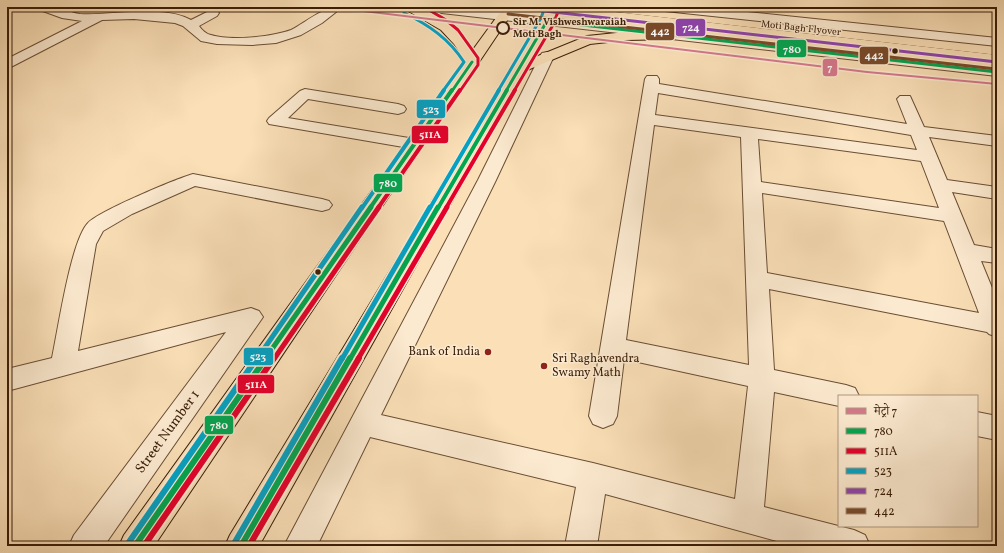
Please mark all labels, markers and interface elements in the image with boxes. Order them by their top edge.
place label: Sir M. Vishweshwaraiah Moti Bagh [513,15,627,41]
street label: Moti Bagh Flyover [760,17,842,39]
line badge: 724 [675,18,706,37]
marker: Sir M. Vishweshwaraiah Moti Bagh [496,21,510,35]
text: 724 [682,21,700,36]
line badge: 442 [645,22,675,41]
text: 442 [650,25,670,40]
line badge: 780 [776,39,807,58]
text: 780 [783,43,801,58]
line badge: 442 [859,46,889,65]
unlabelled marker [890,46,900,56]
text: 442 [864,49,884,64]
line badge: 7 [822,58,838,77]
text: 7 [827,61,833,76]
line badge: 523 [416,99,446,119]
text: 523 [423,103,440,118]
line badge: 511A [411,125,449,144]
text: 511A [419,128,441,143]
line badge: 780 [373,173,403,193]
text: 780 [379,177,397,192]
unlabelled marker [313,267,323,277]
place label: Bank of India [409,344,480,360]
line badge: 523 [243,347,274,366]
marker: Bank of India [483,347,493,357]
text: 523 [250,350,267,365]
place label: Sri Raghavendra Swamy Math [552,351,640,381]
marker: Sri Raghavendra Swamy Math [539,361,549,371]
line badge: 511A [237,374,275,394]
text: 511A [245,378,267,393]
street label: Street Number 1 [131,387,205,477]
legend [838,395,978,527]
text: मेट्रो 7 [873,403,898,420]
line badge: 780 [204,415,234,435]
text: 780 [210,419,228,434]
text: 780 [874,424,893,440]
text: 511A [874,444,898,460]
text: 523 [874,464,892,480]
text: 724 [874,484,893,500]
text: 442 [874,504,895,520]

